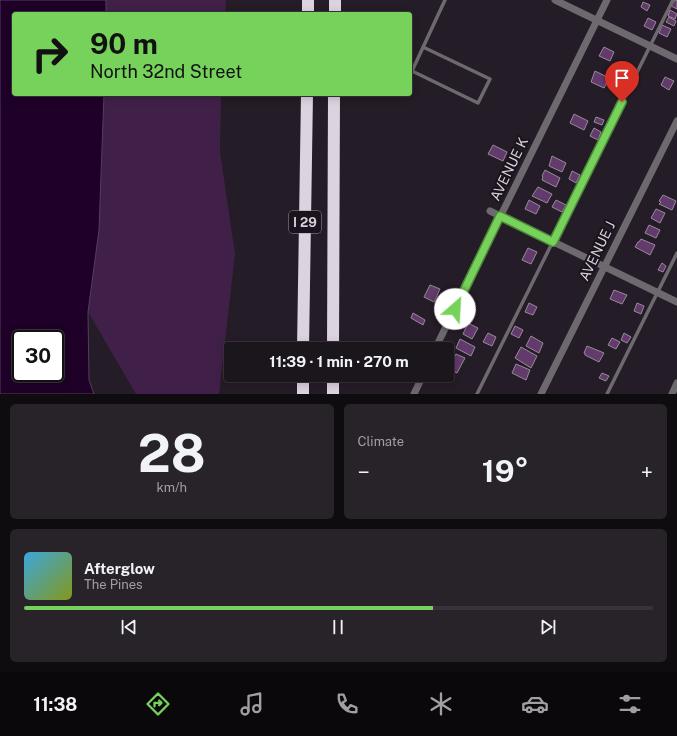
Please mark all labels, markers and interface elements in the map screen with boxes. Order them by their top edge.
text: 90 m [90,27,158,60]
icon: right [24,28,76,80]
text: North 32nd Street [90,61,242,82]
pin [605,61,639,102]
icon: arrive [611,67,633,89]
street label: AVENUE K [487,134,531,203]
road number: I 29 [289,211,321,233]
street label: AVENUE J [576,219,618,283]
position arrow [434,288,476,330]
speed limit sign: 30 [12,330,64,382]
text: 11:39 · 1 min · 270 m [269,353,409,370]
text: 28 [138,423,206,484]
text: Climate [358,434,404,449]
text: 19° [482,453,529,489]
text: − [358,459,370,485]
text: + [641,459,653,485]
text: km/h [156,480,187,495]
text: Afterglow [84,560,155,577]
text: The Pines [84,577,143,592]
icon: previous [118,616,140,638]
icon: pause [327,616,349,638]
icon: next [537,616,559,638]
icon: directions [144,690,172,718]
icon: music [238,690,266,718]
icon: phone [333,690,361,718]
icon: climate [427,690,455,718]
icon: car [521,690,549,718]
icon: filters [616,690,644,718]
text: 11:38 [33,694,77,715]

